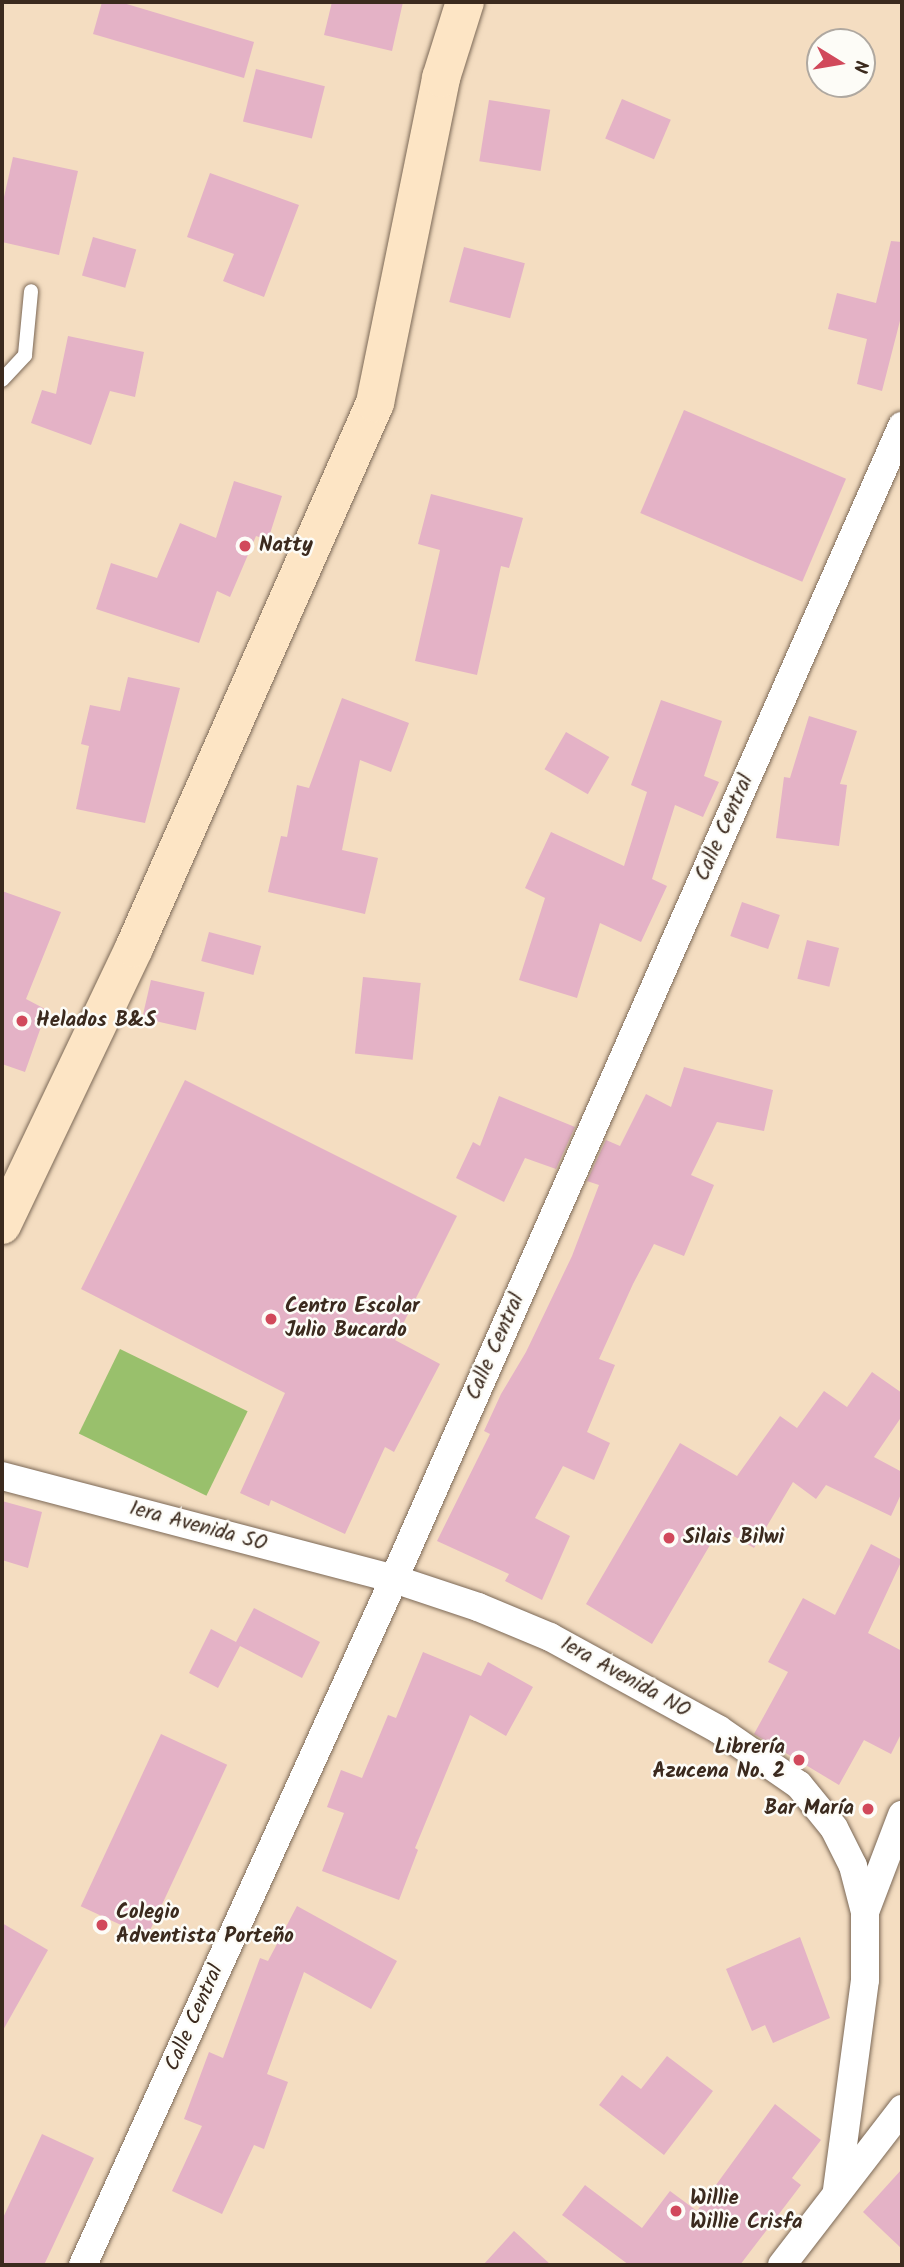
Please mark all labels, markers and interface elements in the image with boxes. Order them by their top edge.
north arrow [806,28,876,98]
text: N [844,58,876,75]
place label: Natty [259,533,313,559]
marker: Natty [237,538,253,554]
street label: Calle Central [690,771,760,885]
place label: Helados B&S [36,1008,156,1034]
marker: Helados B&S [14,1013,30,1029]
street label: Calle Central [461,1290,531,1404]
place label: Centro Escolar Julio Bucardo [285,1294,420,1344]
marker: Centro Escolar Julio Bucardo [263,1311,279,1327]
street label: 1era Avenida SO [126,1497,270,1557]
place label: Silais Bilwi [683,1525,784,1551]
marker: Silais Bilwi [661,1530,677,1546]
street label: 1era Avenida NO [556,1632,694,1724]
place label: Librería Azucena No. 2 [652,1735,785,1785]
marker: Librería Azucena No. 2 [791,1752,807,1768]
place label: Bar María [764,1796,854,1822]
marker: Bar María [860,1801,876,1817]
place label: Colegio Adventista Porteño [116,1900,294,1950]
marker: Colegio Adventista Porteño [94,1917,110,1933]
street label: Calle Central [160,1961,230,2075]
place label: Willie Willie Crisfa [690,2186,803,2236]
marker: Willie Willie Crisfa [668,2203,684,2219]

